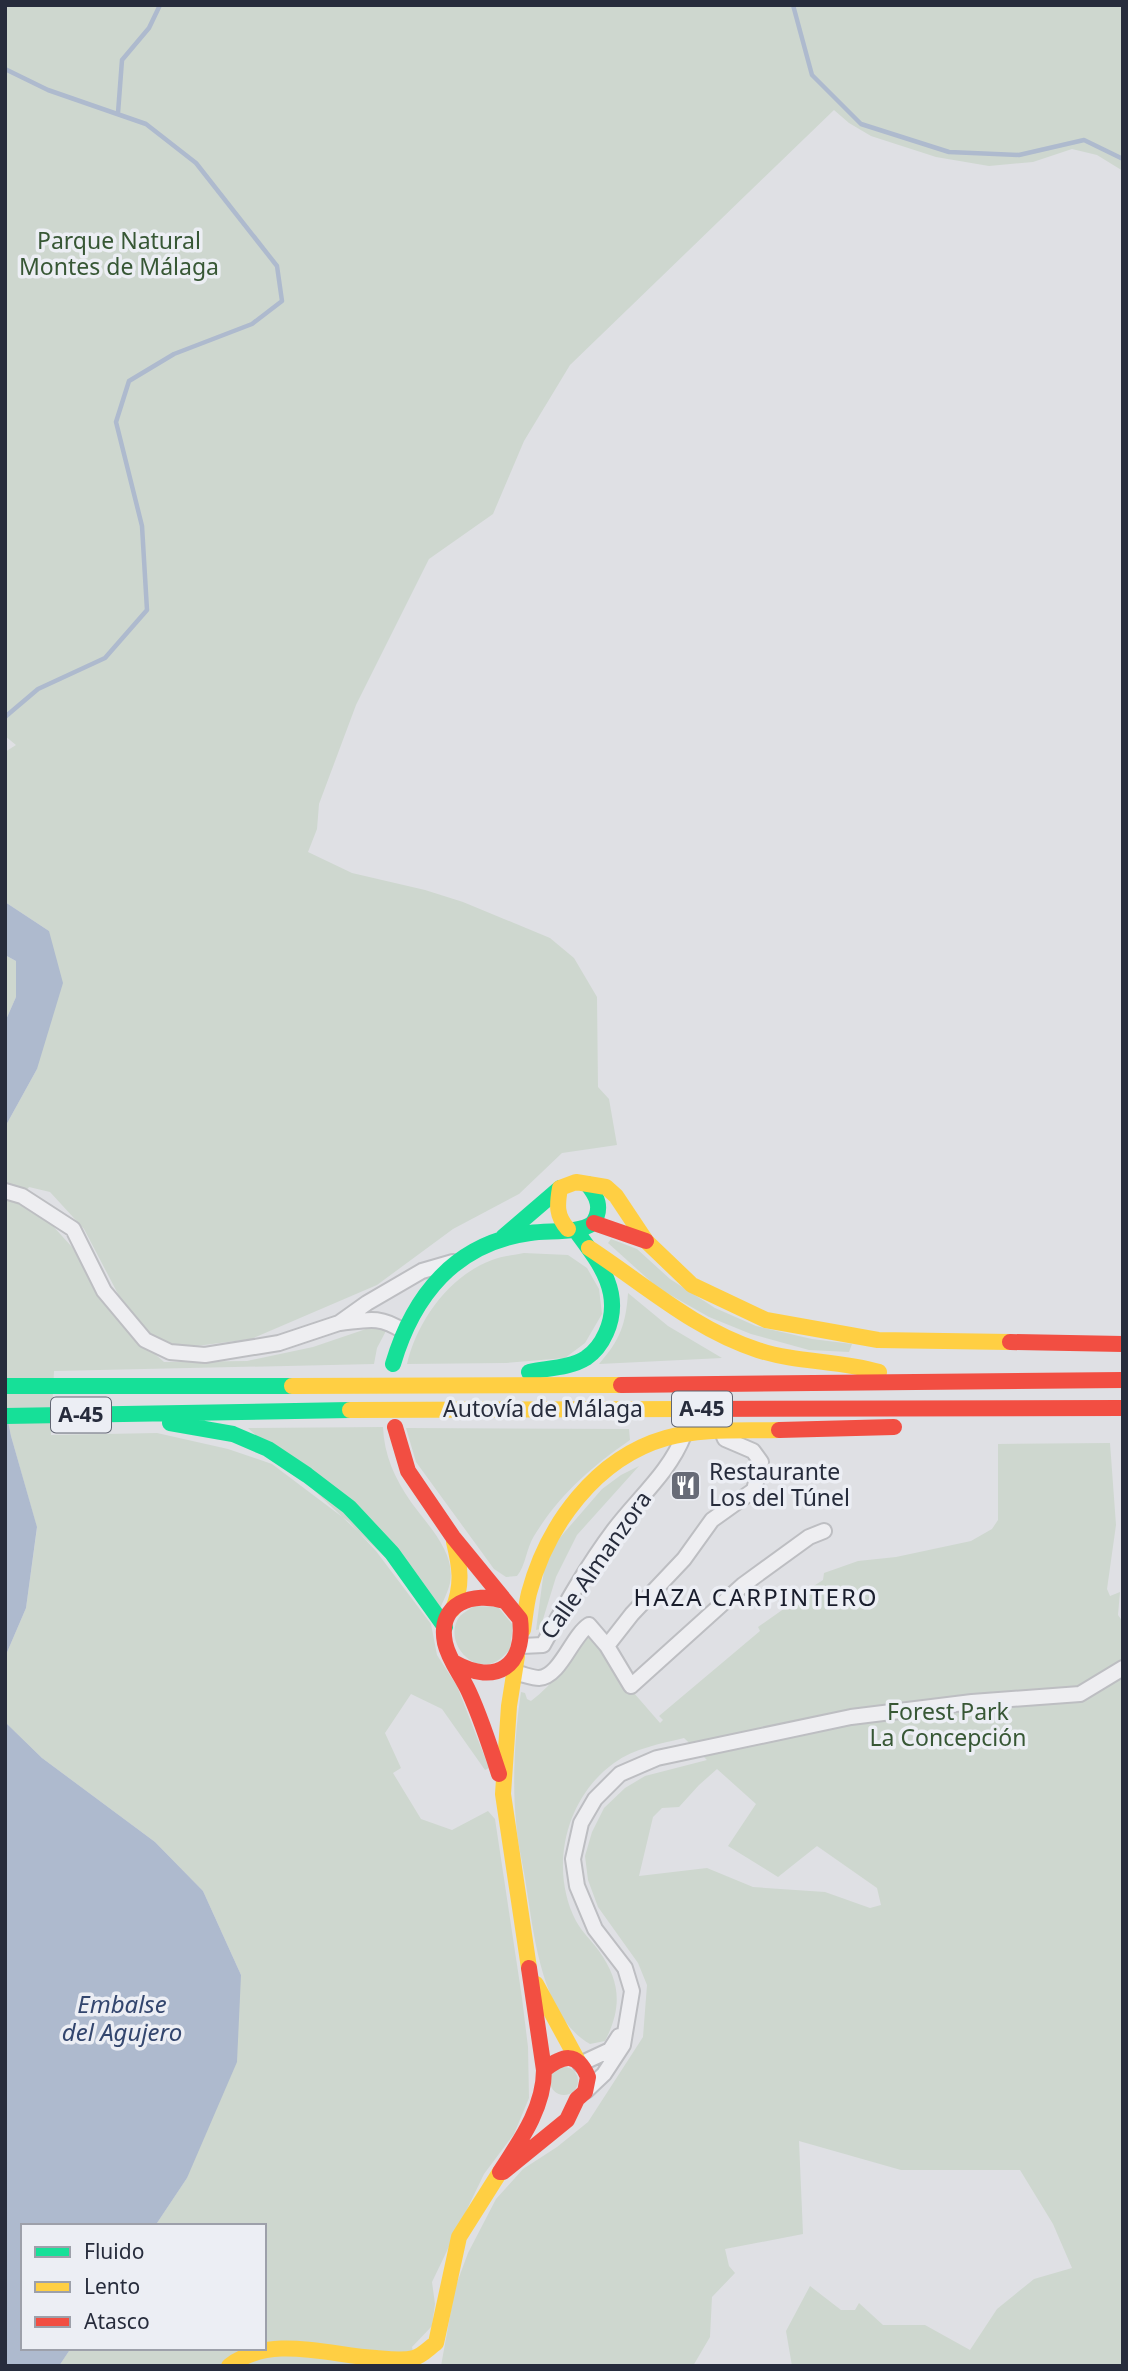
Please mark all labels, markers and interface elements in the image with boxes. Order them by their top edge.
park label: Parque Natural Montes de Málaga [19,224,219,282]
street label: Autovía de Málaga [443,1392,643,1424]
road number: A-45 [672,1392,732,1426]
road number: A-45 [51,1398,111,1432]
place label: Restaurante Los del Túnel [709,1455,850,1513]
restaurant icon: Restaurante Los del Túnel [669,1468,703,1502]
street label: Calle Almanzora [532,1484,658,1645]
district label: HAZA CARPINTERO [633,1580,879,1613]
park label: Forest Park La Concepción [870,1695,1026,1753]
water label: Embalse del Agujero [62,1987,182,2048]
legend [21,2224,266,2350]
text: Fluido [84,2237,144,2265]
text: Lento [84,2272,140,2300]
text: Atasco [84,2307,150,2335]

